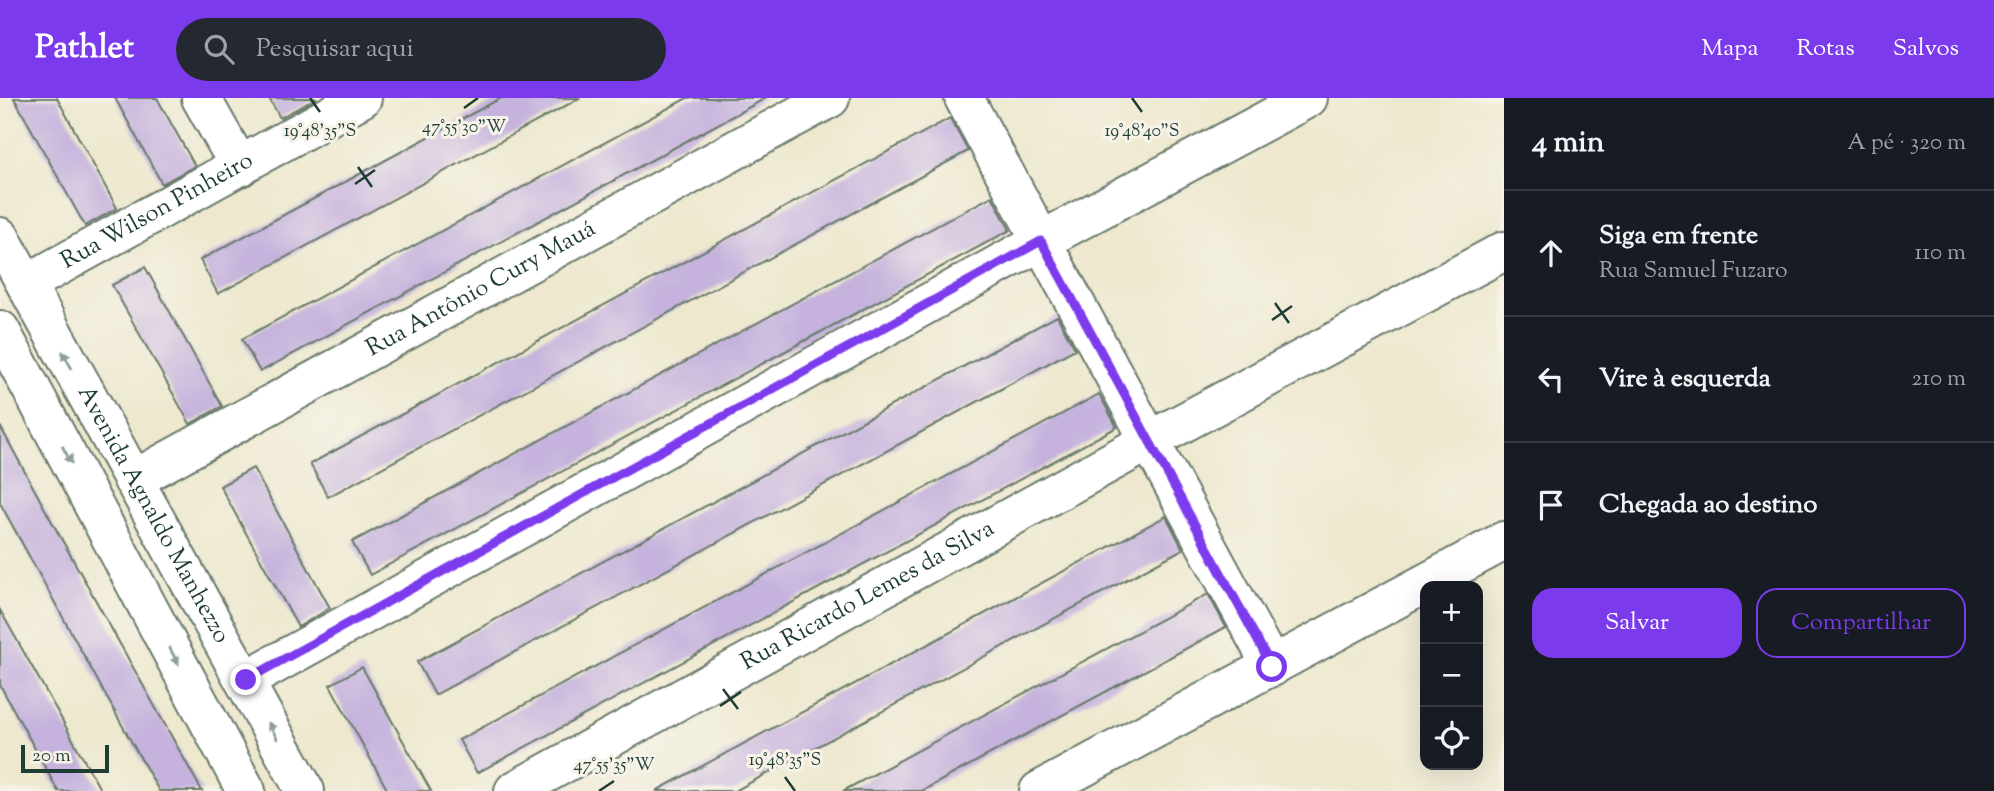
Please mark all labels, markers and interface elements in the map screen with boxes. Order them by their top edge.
search box [176,18,666,81]
text: Pathlet [35,25,134,73]
icon: search [200,30,238,68]
text: Pesquisar aqui [256,31,414,68]
text: Mapa [1701,32,1759,66]
text: Rotas [1797,32,1855,66]
text: Salvos [1893,32,1959,66]
text: 47°55'30"W [422,115,506,141]
text: 19°48'35"S [284,119,356,145]
text: 19°48'40"S [1104,119,1180,145]
text: 4 min [1532,122,1605,165]
text: A pé · 320 m [1847,127,1966,160]
street label: Rua Wilson Pinheiro [55,144,260,278]
street label: Rua Antônio Cury Mauá [360,212,602,366]
text: Siga em frente [1599,218,1758,255]
icon: ahead [1532,234,1570,272]
text: 110 m [1915,237,1966,270]
text: Rua Samuel Fuzaro [1599,255,1788,288]
one-way arrow [62,350,74,370]
icon: left [1532,360,1570,398]
text: Vire à esquerda [1599,361,1771,398]
text: 210 m [1912,363,1966,396]
street label: Avenida Agnaldo Manhezzo [68,380,238,650]
one-way arrow [61,446,73,465]
icon: arrive [1532,486,1570,524]
text: Chegada ao destino [1599,487,1817,524]
street label: Rua Ricardo Lemes da Silva [735,512,1001,680]
map controls [1420,581,1483,770]
button: + [1420,581,1483,644]
button: Salvar [1532,588,1742,658]
button: Compartilhar [1756,588,1966,658]
button: − [1420,644,1483,707]
one-way arrow [168,646,180,666]
route start [1256,651,1287,682]
route end [230,664,261,695]
button: locate [1420,707,1483,770]
one-way arrow [267,721,279,741]
scale bar [21,742,108,774]
text: 20 m [32,743,71,770]
text: 19°48'35"S [749,748,821,774]
text: 47°55'35"W [573,753,655,779]

